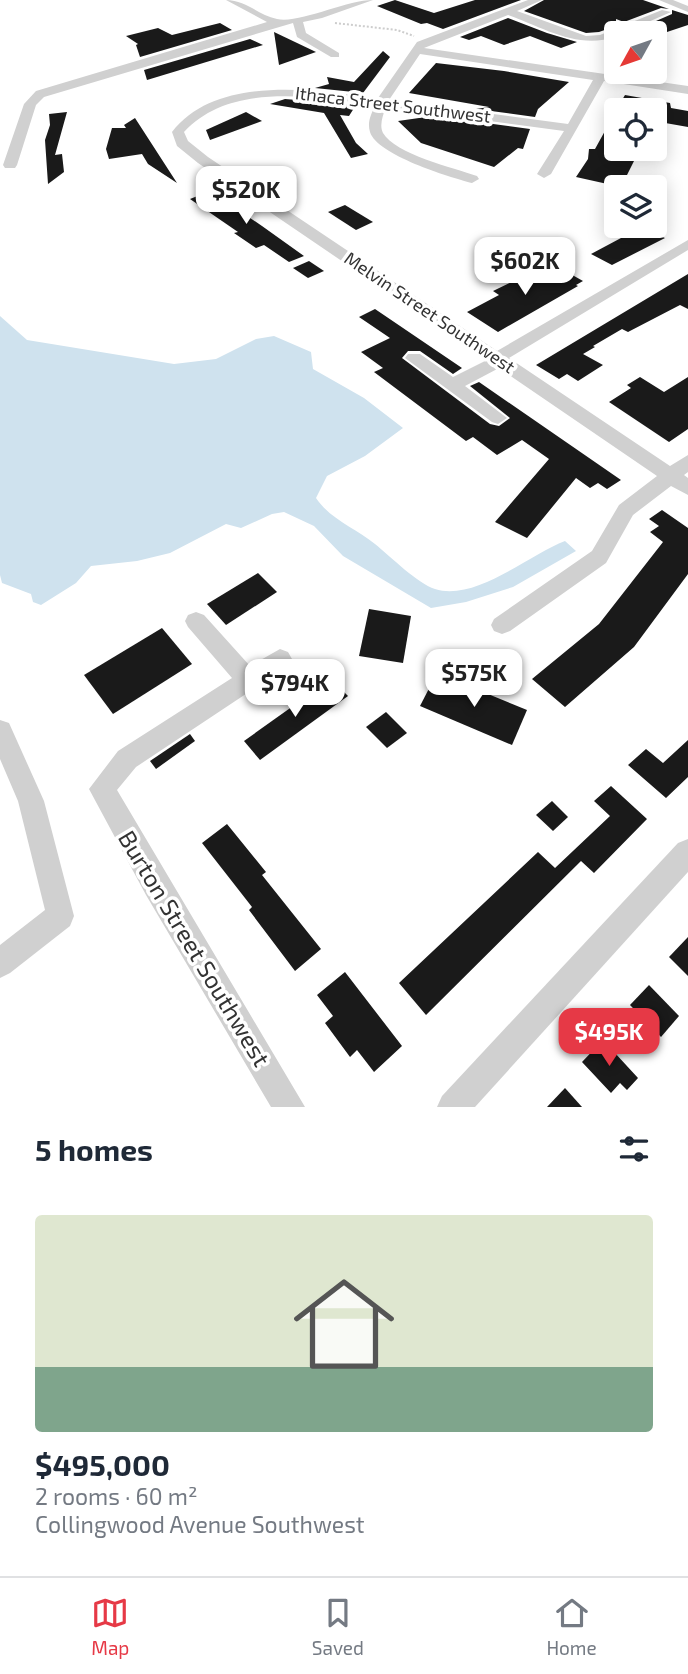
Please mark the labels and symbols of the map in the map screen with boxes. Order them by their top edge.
north arrow [604,21,667,84]
street label: Ithaca Street Southwest [294,81,492,127]
pin: $520K [197,166,295,226]
pin: $602K [476,238,574,297]
street label: Melvin Street Southwest [340,247,520,377]
pin: $575K [425,650,523,709]
pin: $794K [246,660,344,719]
street label: Burton Street Southwest [113,825,277,1071]
pin: $495K [560,1009,658,1068]

